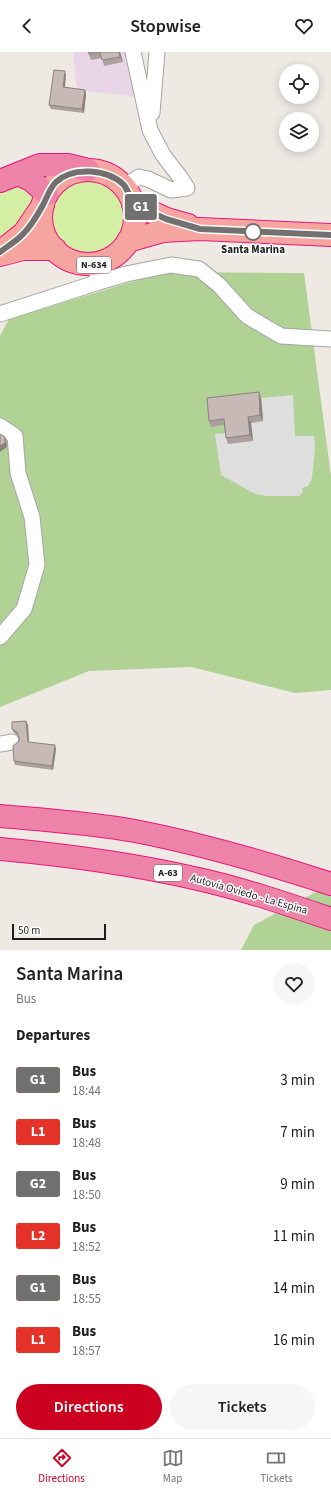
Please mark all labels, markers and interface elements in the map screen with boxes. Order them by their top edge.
text: Stopwise [130,14,201,39]
icon: back [16,15,38,37]
icon: heart [293,15,315,37]
map controls [279,64,319,152]
button: locate [279,64,319,104]
button: layers [279,112,319,152]
line badge: G1 [123,194,159,220]
text: G1 [133,197,149,217]
marker: Santa Marina [244,223,262,241]
place label: Santa Marina [221,242,285,257]
road number: N-634 [77,257,111,273]
road number: A-63 [154,865,182,881]
street label: Autovía Oviedo - La Espina [189,870,309,918]
scale bar [12,922,106,941]
text: 50 m [18,923,40,938]
text: Santa Marina [16,961,123,988]
button: heart [273,963,315,1005]
text: Bus [16,990,36,1008]
text: Departures [16,1025,90,1046]
text: Bus [72,1061,96,1082]
text: G1 [30,1070,46,1090]
text: 3 min [280,1070,315,1091]
text: 18:44 [72,1082,101,1100]
text: Bus [72,1113,96,1134]
text: L1 [31,1122,45,1142]
text: 7 min [280,1122,315,1143]
text: 18:48 [72,1134,101,1152]
text: Bus [72,1165,96,1186]
text: G2 [30,1174,46,1194]
text: 9 min [280,1174,315,1195]
text: 18:50 [72,1186,101,1204]
text: Bus [72,1217,96,1238]
text: L2 [31,1226,45,1246]
text: 11 min [273,1226,315,1247]
text: 18:52 [72,1238,101,1256]
text: Bus [72,1269,96,1290]
text: G1 [30,1278,46,1298]
text: 14 min [273,1278,315,1299]
text: 18:55 [72,1290,101,1308]
text: Bus [72,1321,96,1342]
text: L1 [31,1330,45,1350]
text: 16 min [273,1330,315,1351]
text: 18:57 [72,1342,101,1360]
button: Directions [16,1384,162,1430]
button: Tickets [170,1384,315,1430]
tab: Directions [38,1447,85,1486]
tab: Map [162,1447,184,1486]
tab: Tickets [260,1447,293,1486]

